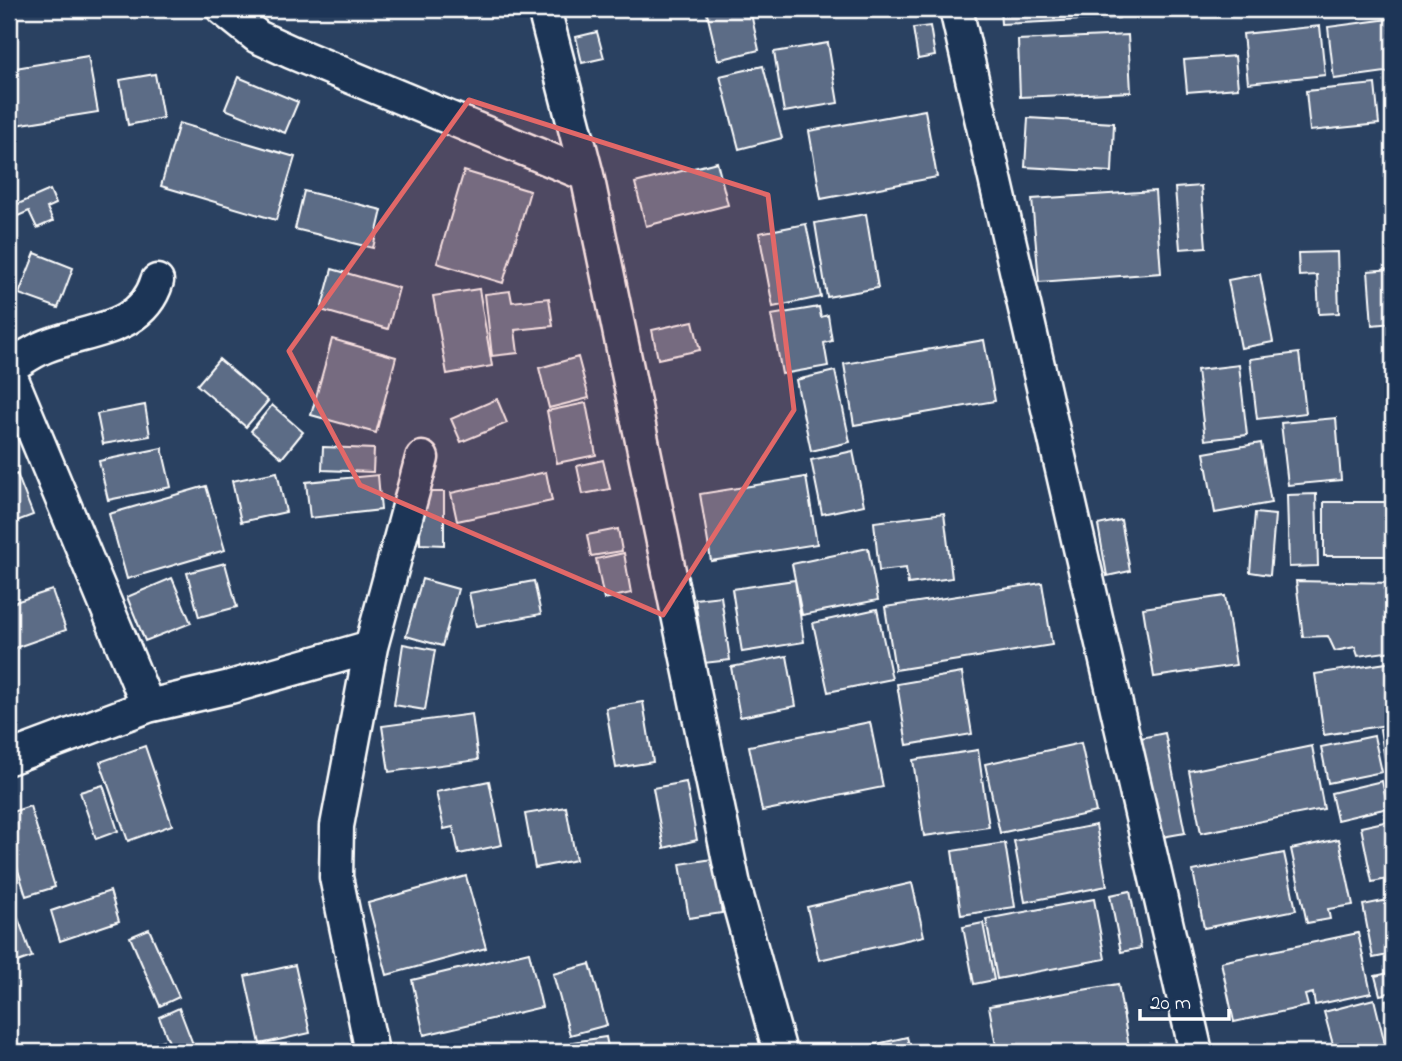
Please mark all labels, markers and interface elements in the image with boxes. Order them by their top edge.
scale bar [1140,977,1229,1021]
text: 20 m [1150,989,1191,1019]

